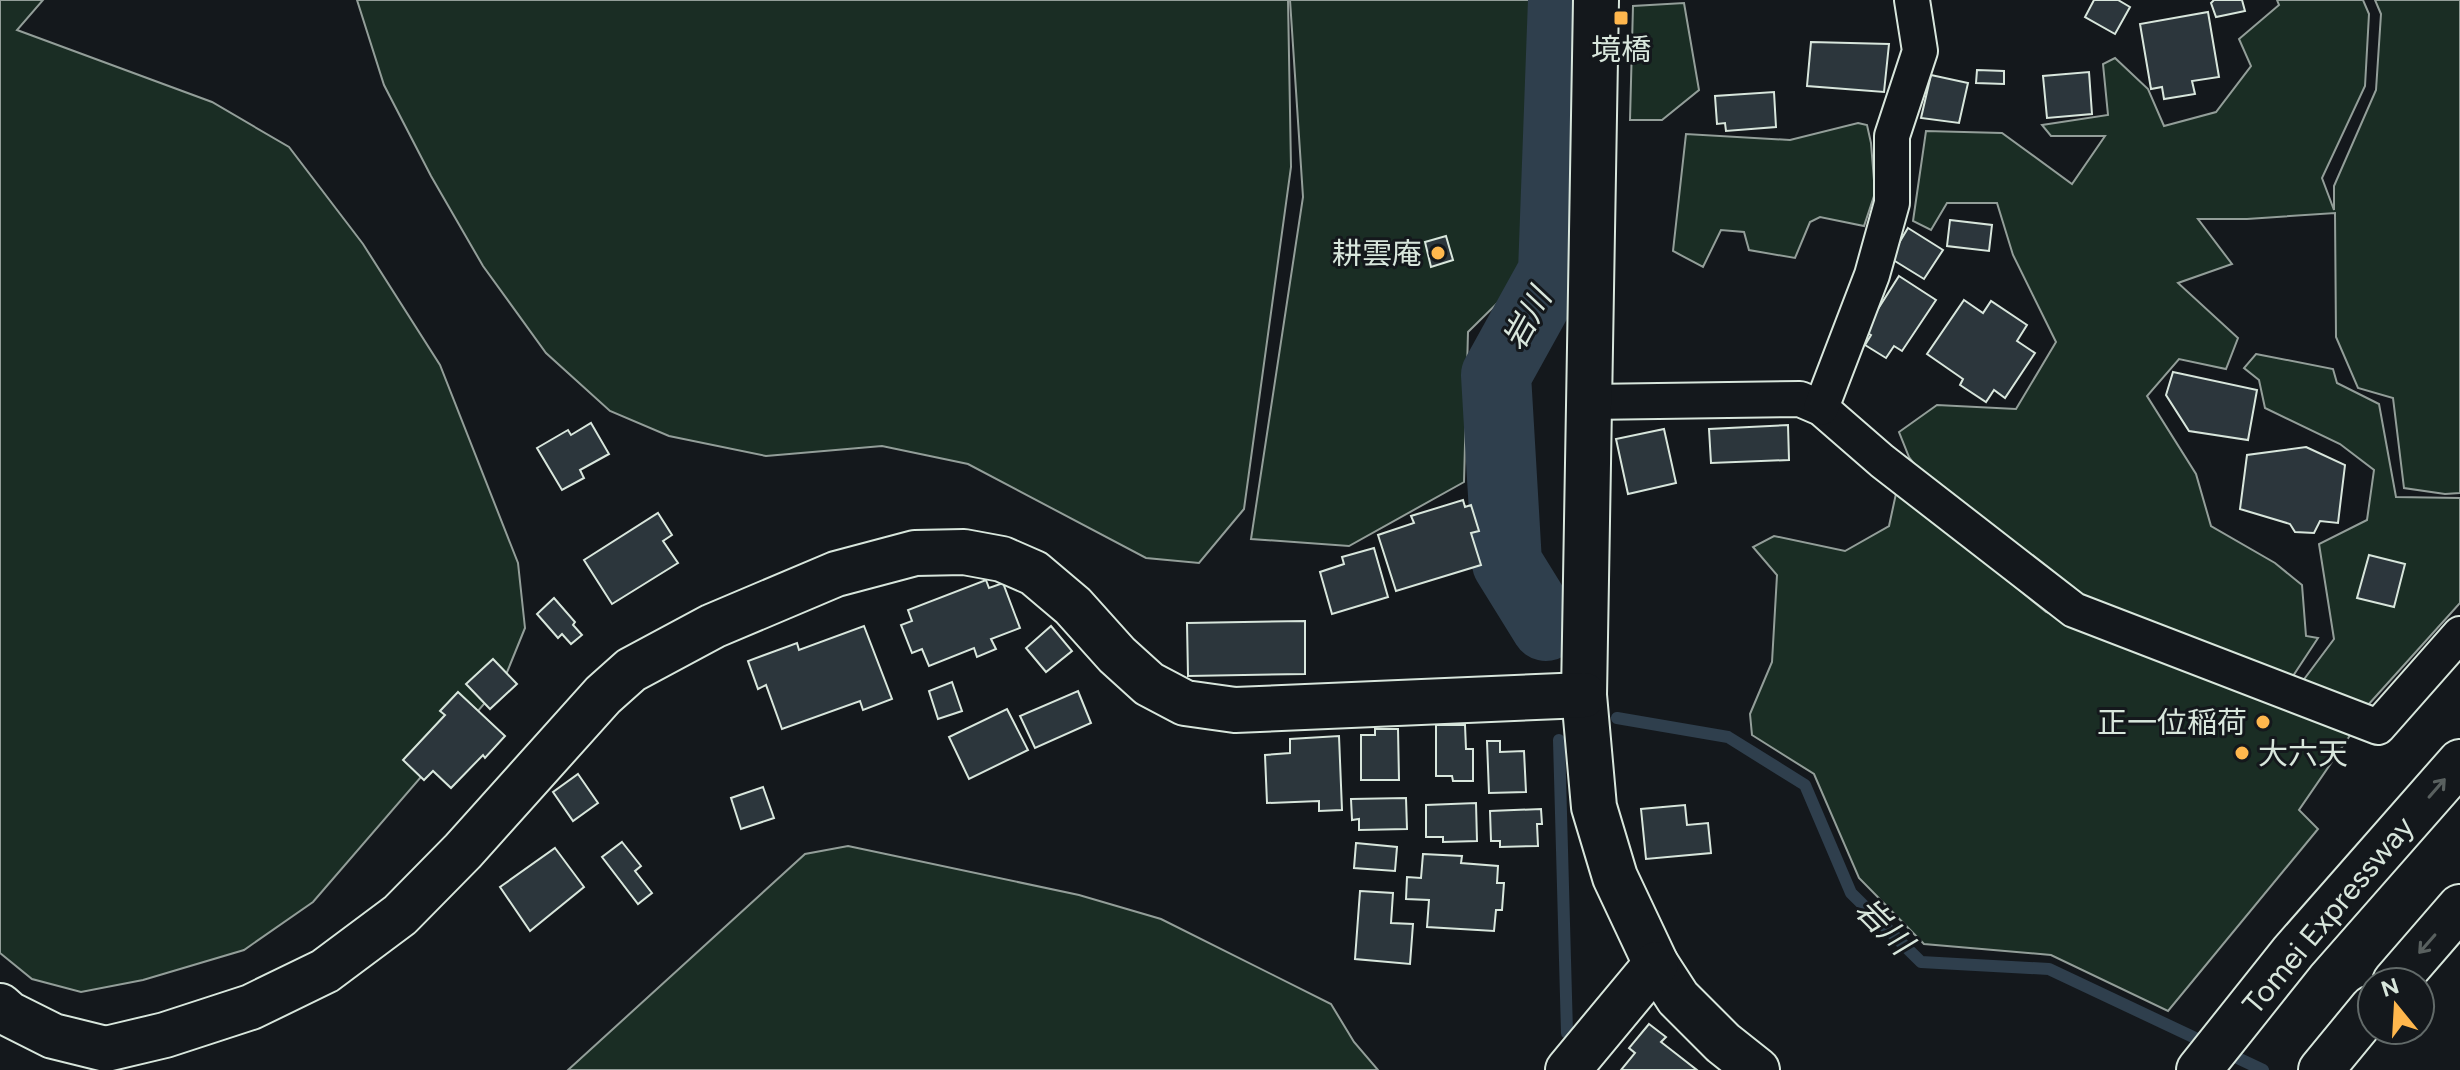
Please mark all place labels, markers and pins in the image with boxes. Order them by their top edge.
marker: 境橋 [1612,9,1630,27]
place label: 境橋 [1591,31,1651,68]
place label: 耕雲庵 [1332,235,1422,272]
marker: 耕雲庵 [1429,244,1447,262]
place label: 正一位稲荷 [2097,704,2247,741]
marker: 正一位稲荷 [2254,713,2272,731]
place label: 大六天 [2258,735,2348,772]
marker: 大六天 [2233,744,2251,762]

